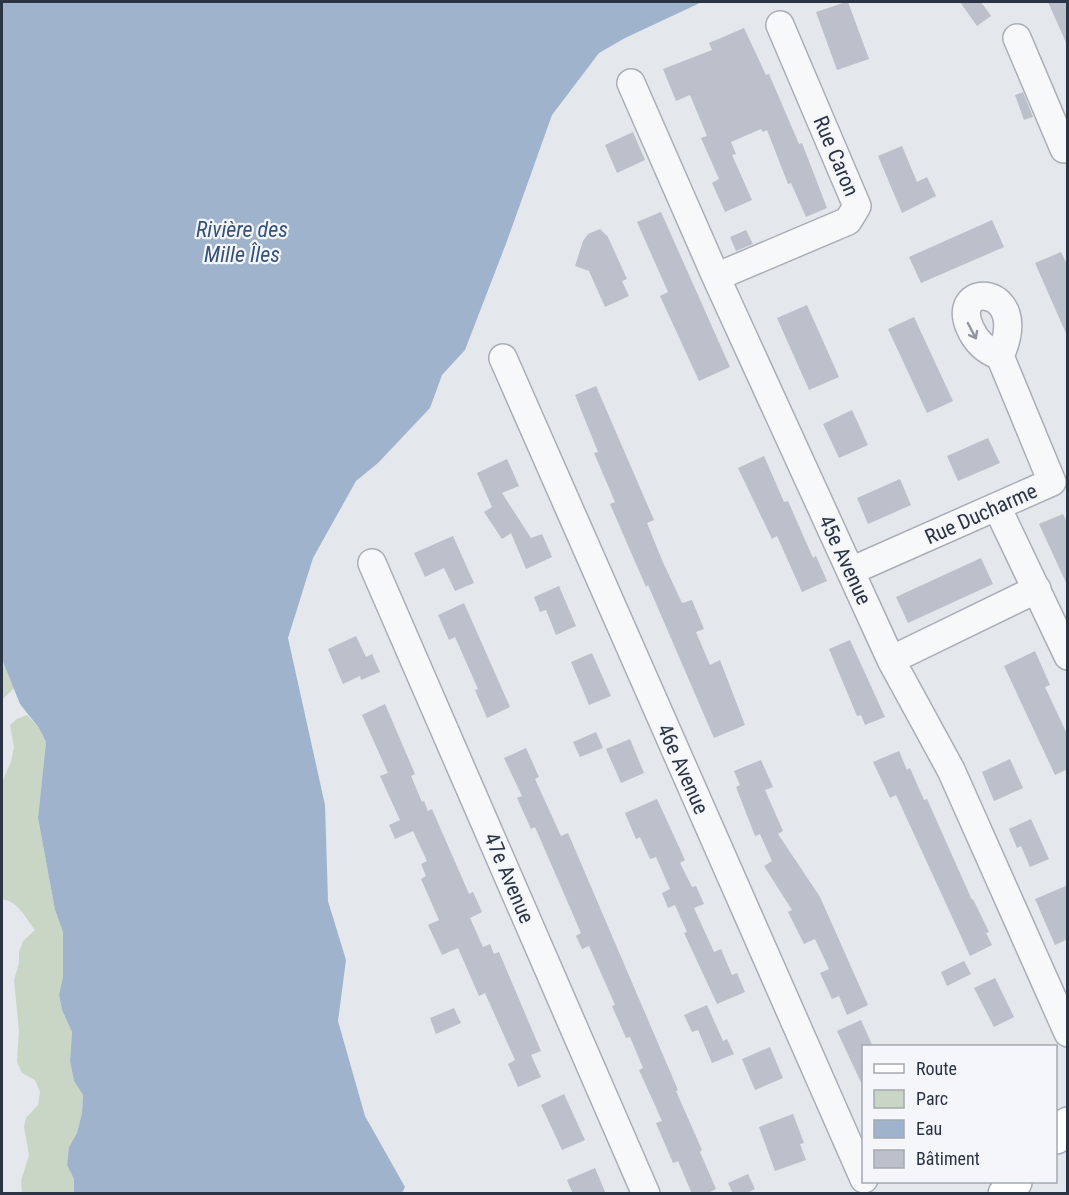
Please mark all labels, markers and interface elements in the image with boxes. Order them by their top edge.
street label: Rue Caron [808,112,864,200]
water label: Rivière des Mille Îles [196,217,288,267]
one-way arrow [966,322,978,339]
street label: Rue Ducharme [921,479,1041,549]
street label: 45e Avenue [814,511,876,609]
street label: 46e Avenue [653,720,714,818]
street label: 47e Avenue [479,829,539,927]
legend [862,1045,1057,1183]
text: Route [916,1058,957,1079]
text: Parc [916,1088,948,1109]
text: Eau [916,1118,942,1139]
text: Bâtiment [916,1148,980,1169]

